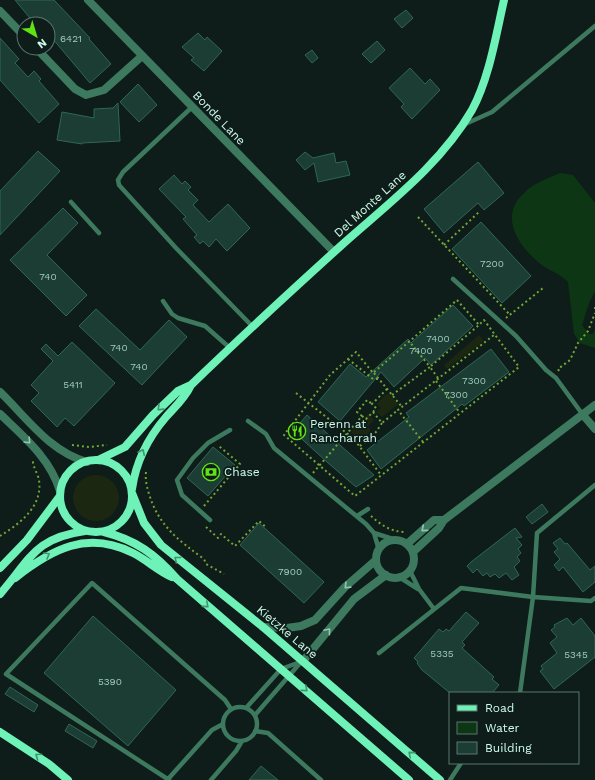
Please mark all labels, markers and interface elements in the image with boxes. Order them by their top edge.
north arrow [16,16,56,56]
house number: 6421 [60,33,82,44]
text: N [35,36,49,51]
street label: Bonde Lane [190,88,248,148]
street label: Del Monte Lane [331,168,409,240]
house number: 7200 [480,258,504,269]
house number: 740 [39,271,57,282]
house number: 7400 [426,333,450,344]
house number: 740 [110,342,128,353]
house number: 7400 [409,345,433,356]
house number: 740 [130,361,148,372]
house number: 7300 [462,375,486,386]
house number: 5411 [63,379,83,390]
house number: 7300 [444,389,468,400]
one-way arrow [157,403,165,411]
place label: Perenn at Rancharrah [310,417,377,445]
restaurant icon: Perenn at Rancharrah [287,421,307,441]
one-way arrow [23,436,31,444]
one-way arrow [137,449,145,456]
bank icon: Chase [201,462,221,482]
place label: Chase [224,465,260,479]
one-way arrow [422,524,429,531]
one-way arrow [43,553,50,560]
one-way arrow [175,556,182,563]
house number: 7900 [278,566,302,577]
one-way arrow [344,581,352,589]
one-way arrow [202,600,209,607]
street label: Kietzke Lane [254,602,320,662]
one-way arrow [323,628,330,636]
house number: 5335 [430,648,454,659]
house number: 5345 [564,649,588,660]
house number: 5390 [98,676,122,687]
one-way arrow [300,685,307,692]
legend [449,692,579,764]
text: Road [485,701,514,715]
text: Water [485,721,520,735]
text: Building [485,741,532,755]
one-way arrow [408,752,416,759]
one-way arrow [35,754,42,761]

